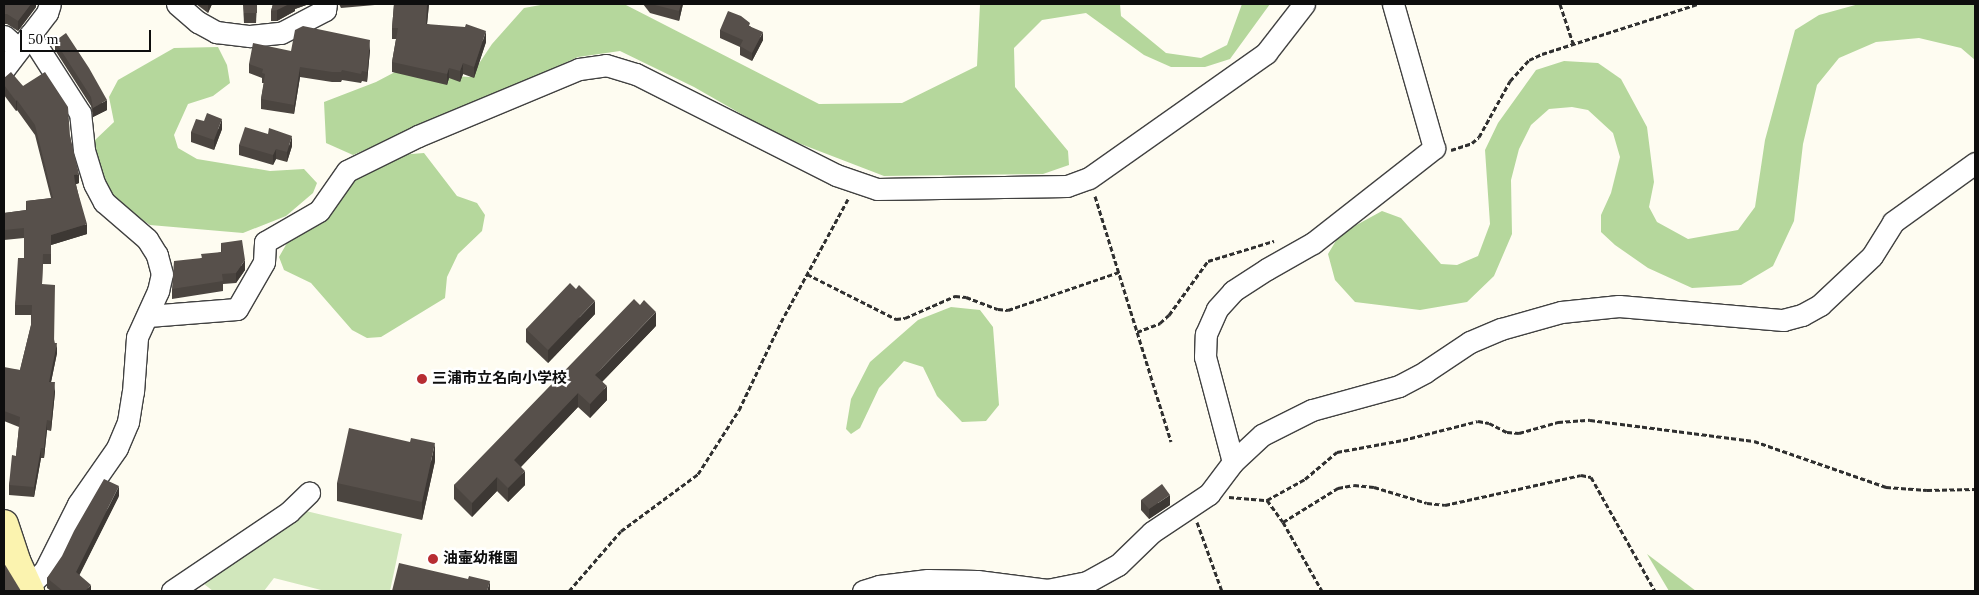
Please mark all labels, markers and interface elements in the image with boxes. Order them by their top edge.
scale bar [22,20,154,52]
text: 50 m [28,31,58,47]
place label: 三浦市立名向小学校 [432,370,567,388]
marker: 三浦市立名向小学校 [416,373,428,385]
place label: 油壷幼稚園 [443,550,518,568]
marker: 油壷幼稚園 [427,553,439,565]

